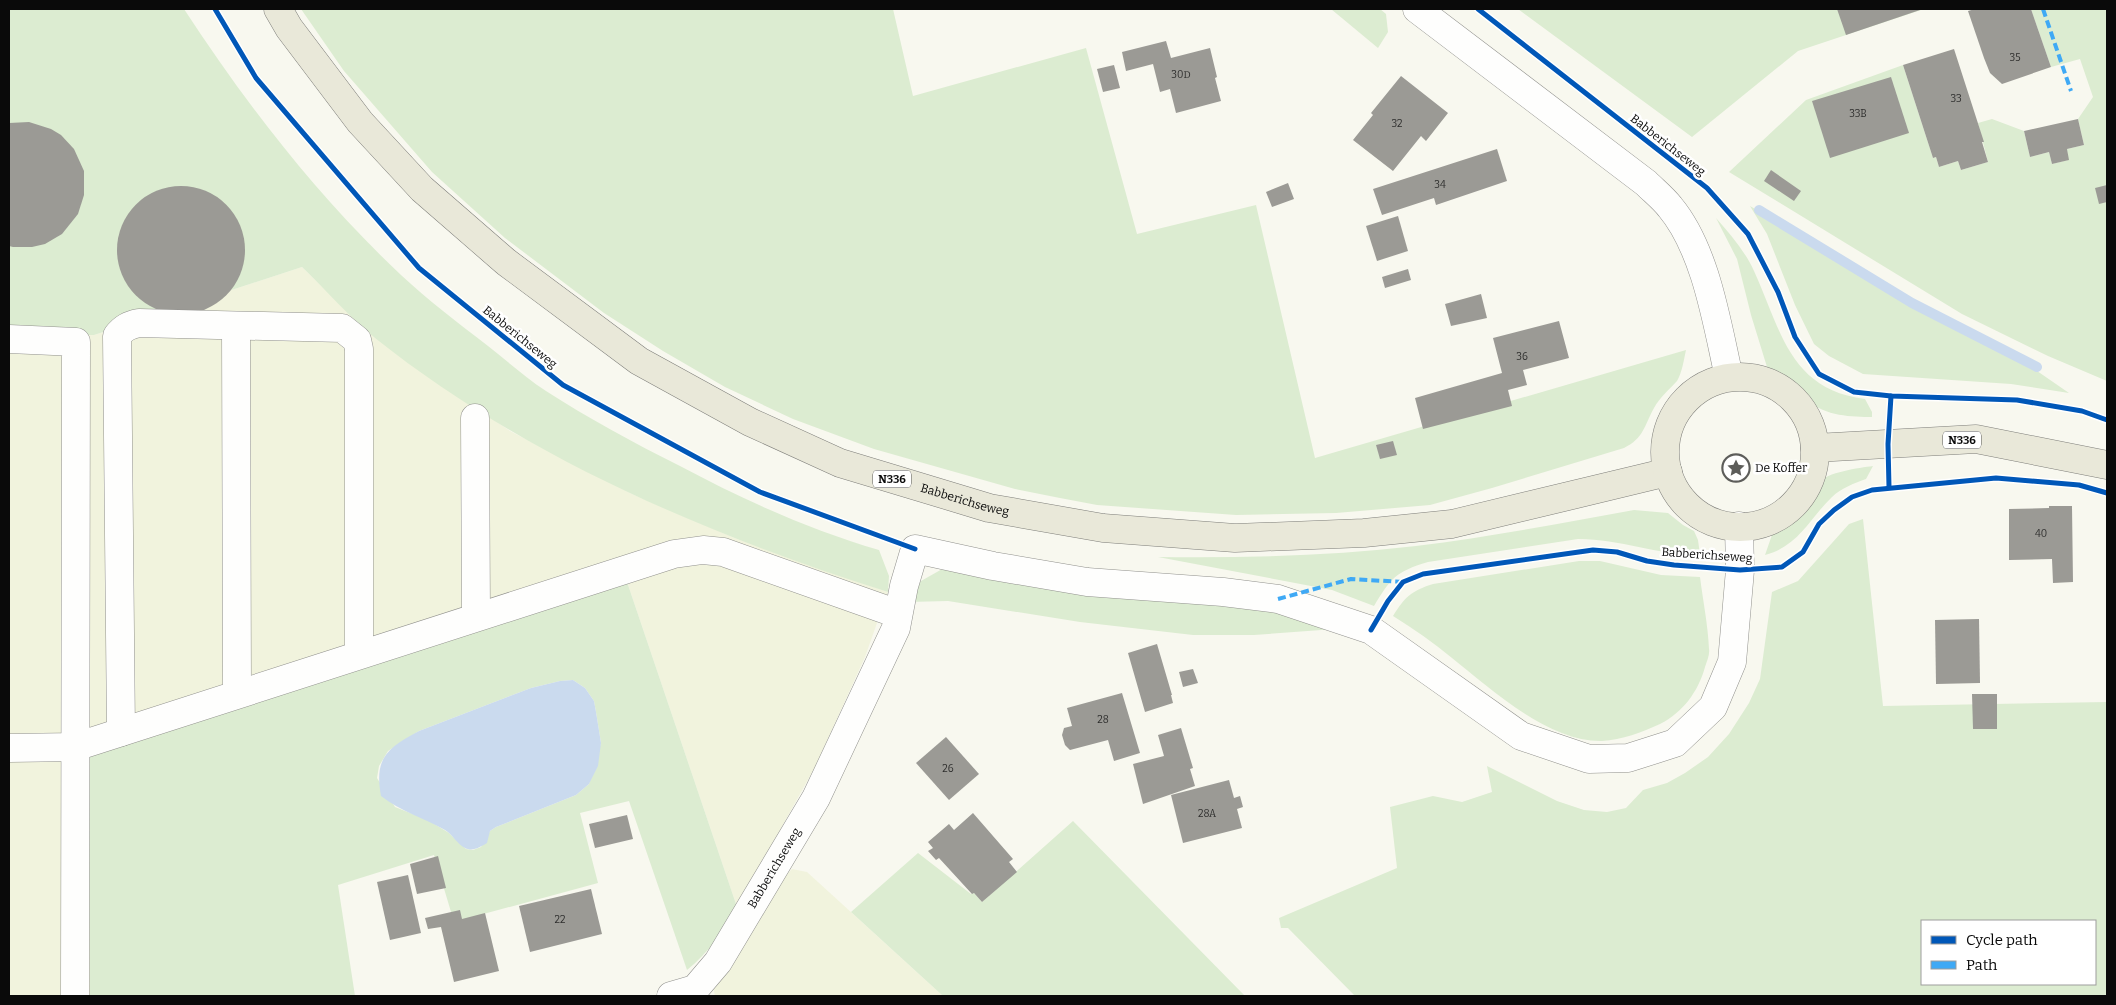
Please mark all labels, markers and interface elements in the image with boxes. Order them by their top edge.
house number: 35 [2009,52,2021,64]
house number: 30D [1171,69,1191,81]
house number: 33 [1950,93,1962,105]
house number: 33B [1849,108,1867,120]
street label: Babberichseweg [1628,111,1709,179]
house number: 32 [1391,118,1403,130]
house number: 34 [1434,179,1446,191]
street label: Babberichseweg [480,303,560,371]
house number: 36 [1516,351,1528,363]
road number: N336 [1943,432,1981,448]
place icon: De Koffer [1721,453,1751,483]
place label: De Koffer [1755,461,1808,475]
road number: N336 [873,470,911,488]
street label: Babberichseweg [919,481,1011,518]
house number: 40 [2035,528,2047,540]
street label: Babberichseweg [1661,545,1753,565]
house number: 28 [1097,714,1109,726]
house number: 26 [942,763,954,775]
house number: 28A [1198,808,1217,820]
street label: Babberichseweg [745,825,804,911]
house number: 22 [555,914,565,926]
legend [1921,920,2096,985]
text: Cycle path [1966,931,2038,949]
text: Path [1966,956,1998,974]

